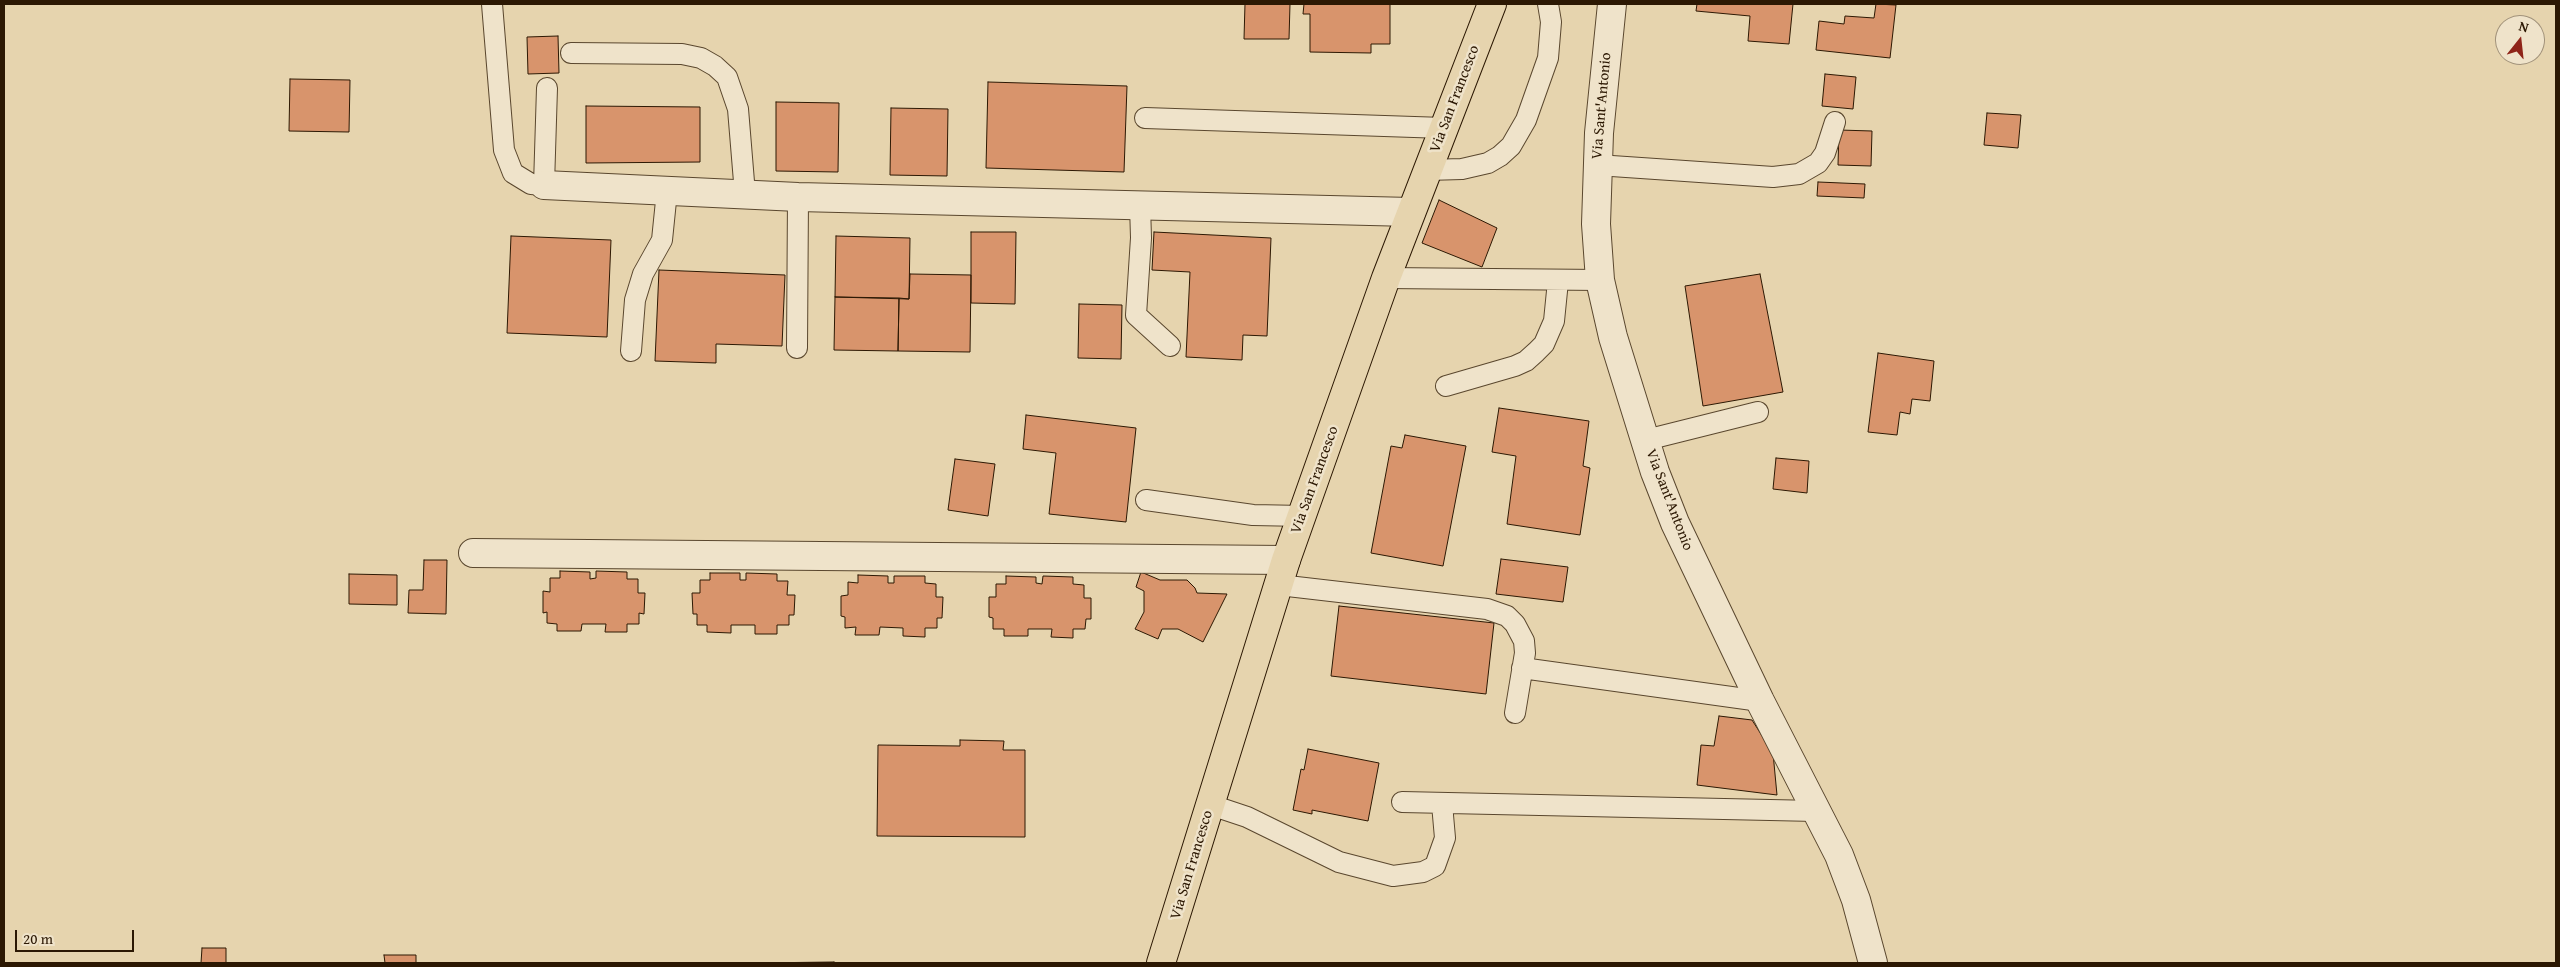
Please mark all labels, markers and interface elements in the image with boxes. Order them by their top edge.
north arrow [2495,15,2545,65]
text: N [2517,16,2531,37]
street label: Via San Francesco [1426,43,1484,155]
street label: Via Sant'Antonio [1588,52,1616,160]
street label: Via San Francesco [1287,424,1343,536]
street label: Via Sant'Antonio [1641,447,1697,553]
street label: Via San Francesco [1167,808,1217,922]
scale bar [18,920,136,952]
text: 20 m [23,928,53,949]

